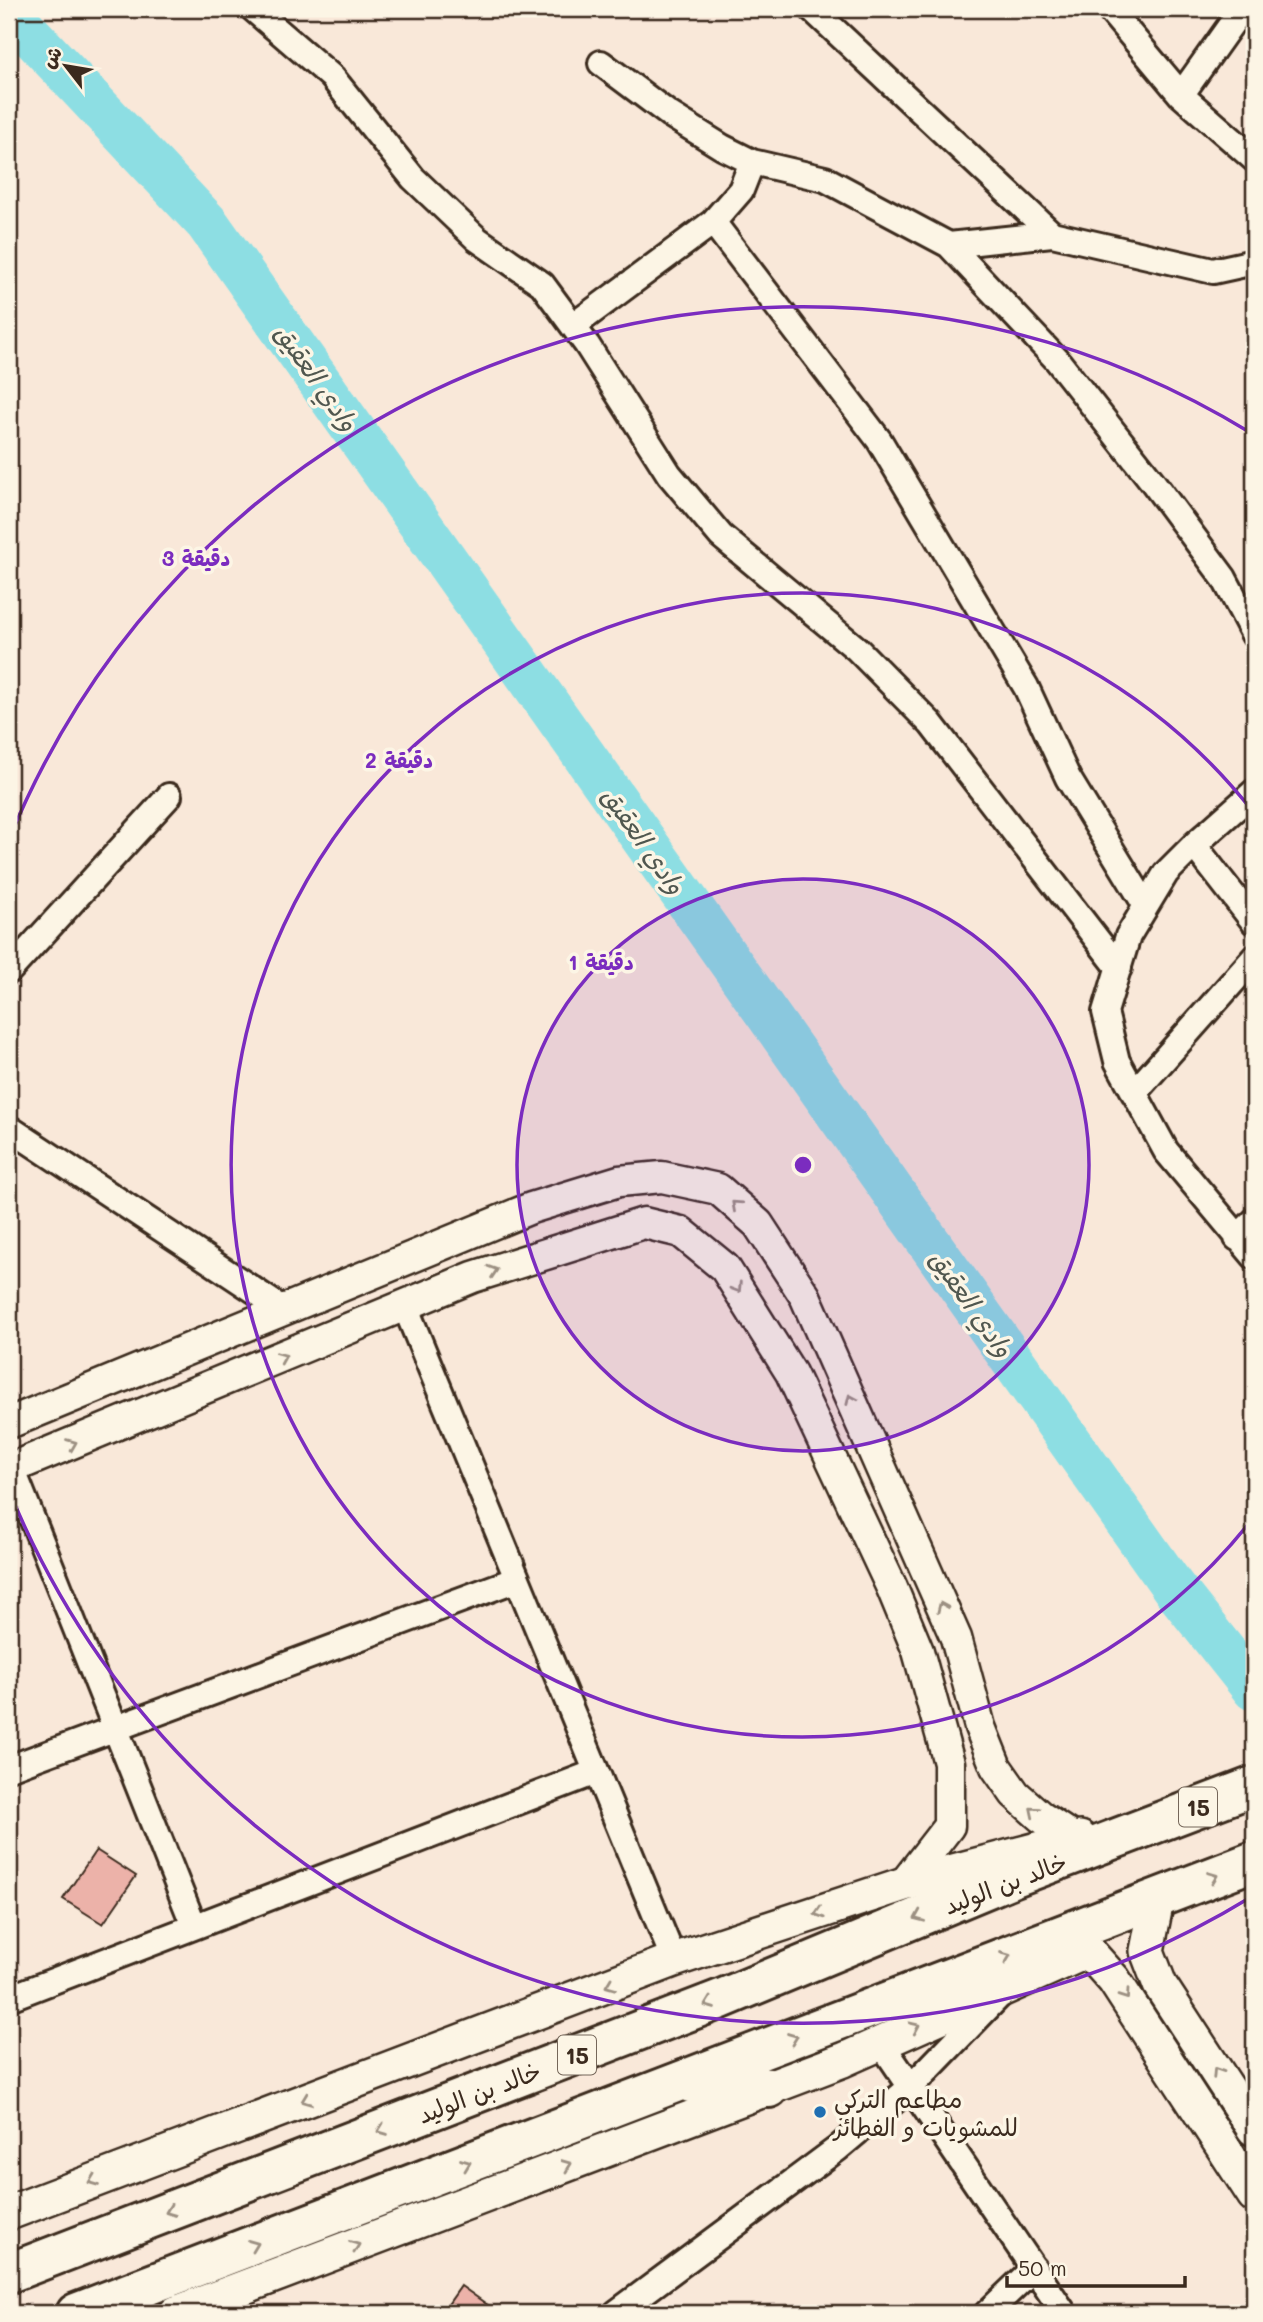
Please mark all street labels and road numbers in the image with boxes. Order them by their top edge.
road number: 15 [1179,1788,1217,1826]
street label: خالد بن الوليد [939,1845,1072,1923]
road number: 15 [558,2036,596,2074]
street label: خالد بن الوليد [413,2054,546,2132]

